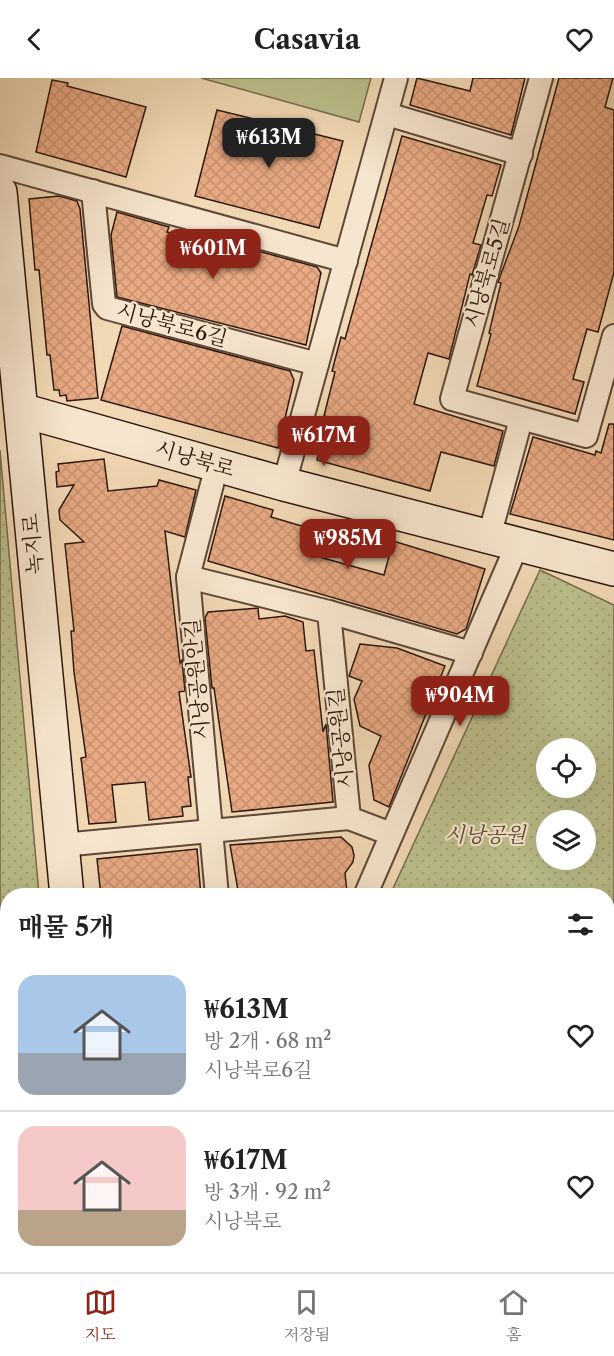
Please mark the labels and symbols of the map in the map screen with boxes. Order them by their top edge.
pin: ₩613M [227,118,311,169]
street label: 시낭북로5길 [459,215,514,331]
pin: ₩601M [171,229,255,280]
street label: 시낭북로6길 [114,298,230,351]
pin: ₩617M [282,416,366,467]
street label: 시낭북로 [153,435,238,482]
street label: 녹지로 [17,513,48,575]
pin: ₩985M [306,519,390,570]
street label: 시낭공원안길 [179,617,214,741]
pin: ₩904M [418,676,502,727]
street label: 시낭공원길 [323,686,358,790]
park label: 시낭공원 [444,822,527,847]

